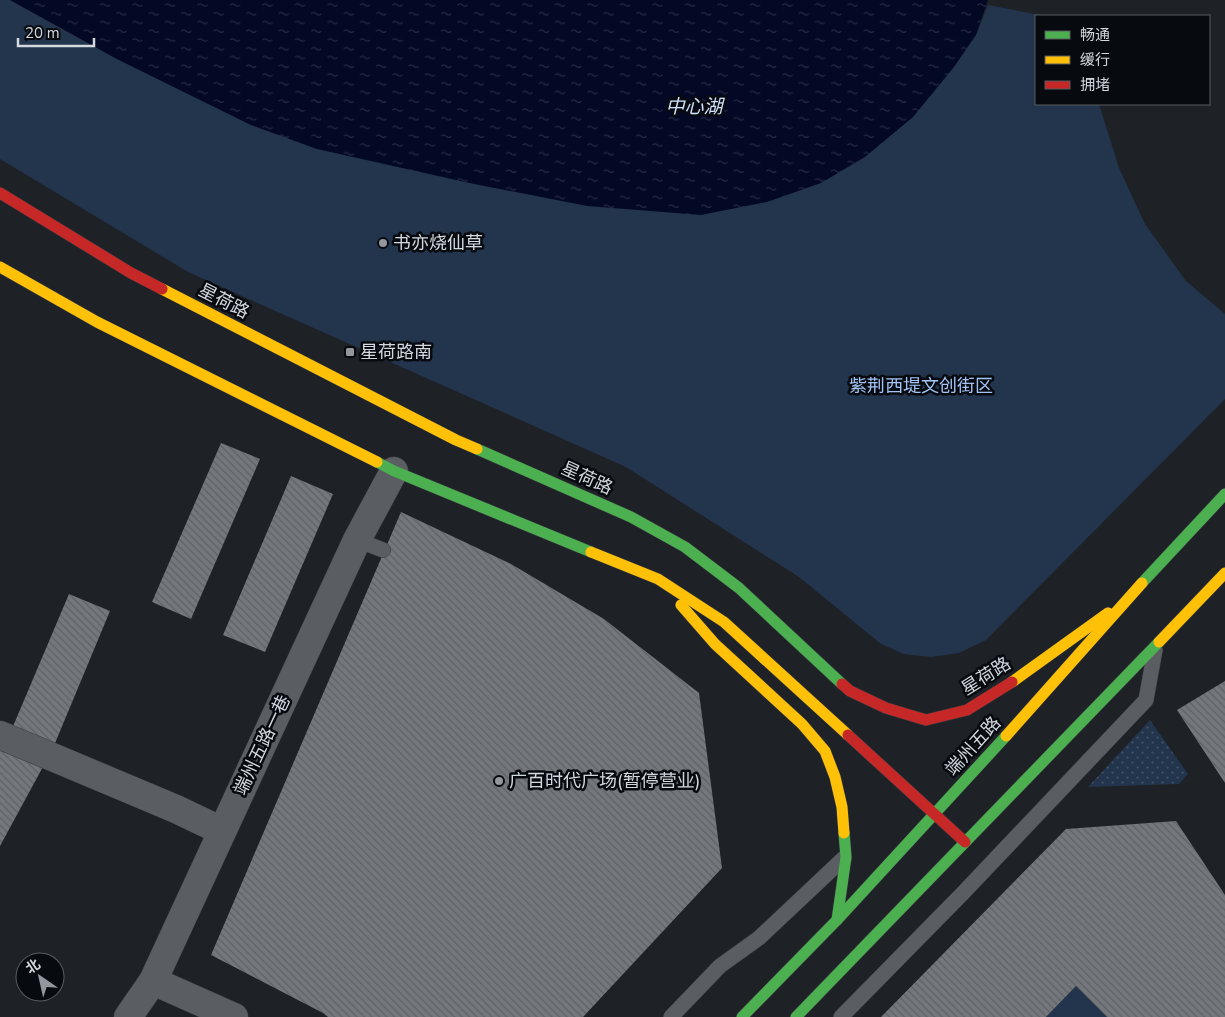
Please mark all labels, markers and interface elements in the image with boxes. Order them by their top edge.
scale bar [18,15,94,47]
legend [1035,15,1210,105]
text: 20 m [25,23,60,43]
text: 畅通 [1080,25,1110,45]
text: 缓行 [1080,50,1110,70]
text: 拥堵 [1080,75,1110,95]
water label: 中心湖 [665,94,725,120]
place label: 书亦烧仙草 [393,231,483,255]
marker: 书亦烧仙草 [377,237,389,249]
street label: 星荷路 [194,278,254,324]
place label: 星荷路南 [360,340,432,364]
marker: 星荷路南 [344,346,356,358]
park label: 紫荆西堤文创街区 [849,374,993,398]
street label: 星荷路 [557,456,617,500]
street label: 星荷路 [957,652,1015,700]
street label: 端州五路一巷 [228,691,296,799]
street label: 端州五路 [940,711,1006,781]
place label: 广百时代广场(暂停营业) [509,769,700,793]
marker: 广百时代广场(暂停营业) [493,775,505,787]
north arrow [15,952,65,1002]
text: 北 [22,955,44,978]

